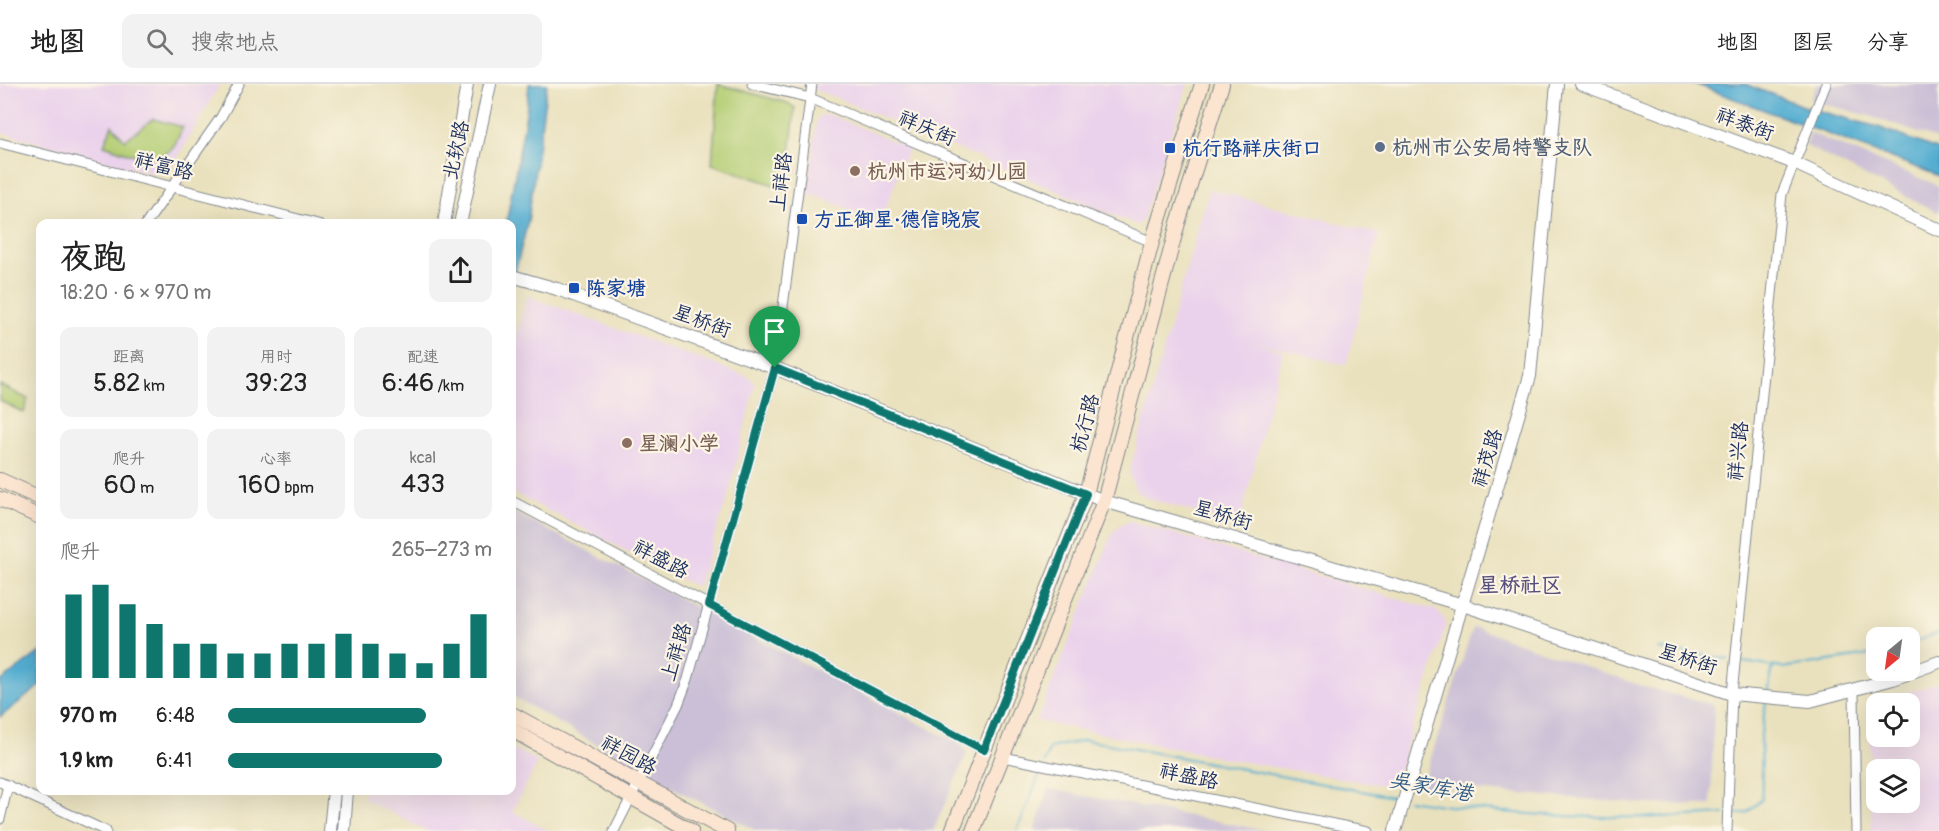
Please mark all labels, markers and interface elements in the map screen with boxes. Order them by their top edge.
search box [122,14,542,68]
text: 地图 [30,25,86,60]
icon: search [143,25,176,58]
text: 搜索地点 [191,28,279,56]
text: 地图 [1717,29,1759,56]
text: 图层 [1792,29,1834,56]
text: 分享 [1867,29,1909,56]
street label: 祥泰街 [1713,102,1777,146]
street label: 祥庆街 [895,105,959,151]
street label: 北软路 [438,117,475,182]
place label: 杭州市公安局特警支队 [1392,135,1592,160]
place label: 杭行路祥庆街口 [1182,136,1322,161]
marker: 杭州市公安局特警支队 [1373,140,1387,154]
marker: 杭行路祥庆街口 [1163,141,1177,155]
street label: 祥富路 [132,147,197,186]
street label: 上祥路 [765,150,797,213]
place label: 杭州市运河幼儿园 [867,159,1027,184]
marker: 杭州市运河幼儿园 [848,164,862,178]
place label: 方正御星·德信晓宸 [814,207,980,232]
marker: 方正御星·德信晓宸 [795,212,809,226]
text: 夜跑 [60,237,126,278]
button: share [429,239,492,302]
place label: 陈家塘 [586,276,646,301]
text: 18:20 · 6 × 970 m [60,280,211,305]
marker: 陈家塘 [567,281,581,295]
street label: 星桥街 [670,299,734,343]
pin [749,306,800,368]
icon: arrive [758,315,791,348]
text: 距离 [113,347,145,367]
text: 用时 [260,347,292,367]
text: 配速 [407,347,439,367]
text: 5.82 [93,367,141,399]
text: 39:23 [244,367,308,399]
text: 6:46 [382,367,434,399]
text: km [141,376,165,396]
text: /km [434,376,464,396]
street label: 杭行路 [1065,390,1105,455]
street label: 祥兴路 [1722,419,1754,482]
street label: 祥茂路 [1466,425,1508,490]
place label: 星澜小学 [639,431,719,456]
marker: 星澜小学 [620,436,634,450]
text: kcal [410,448,436,468]
text: 爬升 [113,449,145,469]
text: 心率 [260,449,292,469]
text: 433 [401,468,445,500]
text: 60 [104,469,137,501]
text: 160 [238,469,281,501]
text: m [137,478,154,498]
text: bpm [281,478,314,498]
street label: 星桥街 [1191,495,1255,535]
street label: 祥盛路 [629,534,694,585]
text: 265–273 m [392,537,492,562]
text: 爬升 [60,539,100,564]
district label: 星桥社区 [1478,572,1562,599]
street label: 上祥路 [655,619,697,684]
north arrow [1866,627,1920,681]
map controls [1866,627,1920,813]
street label: 星桥街 [1656,638,1720,680]
button: locate [1866,693,1920,747]
text: 970 m [60,703,117,728]
text: 6:48 [156,703,195,728]
street label: 祥园路 [597,730,662,781]
text: 1.9 km [60,748,113,773]
text: 6:41 [156,748,192,773]
street label: 祥盛路 [1157,758,1222,795]
button: layers [1866,759,1920,813]
water label: 吴家库港 [1387,766,1477,808]

